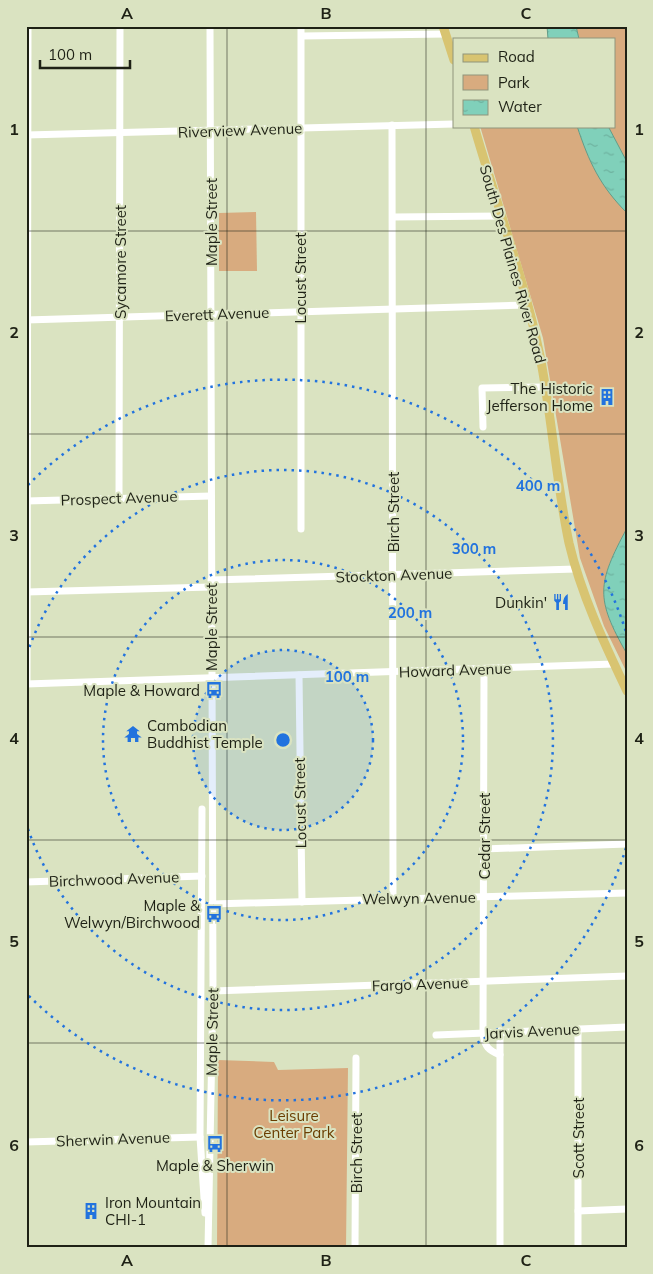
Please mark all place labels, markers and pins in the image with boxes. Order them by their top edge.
place label: The Historic Jefferson Home [487,379,593,415]
building icon: The Historic Jefferson Home [597,387,617,407]
restaurant icon: Dunkin' [551,592,571,612]
place label: Dunkin' [495,593,547,612]
bus stop icon: Maple & Howard [204,680,224,700]
place label: Maple & Howard [83,681,200,700]
place label: Cambodian Buddhist Temple [147,716,263,752]
temple icon: Cambodian Buddhist Temple [123,724,143,744]
centre of rings [274,731,292,749]
place label: Maple & Welwyn/Birchwood [64,896,201,932]
bus stop icon: Maple & Welwyn/Birchwood [204,904,224,924]
bus stop icon: Maple & Sherwin [205,1134,225,1154]
place label: Maple & Sherwin [156,1156,274,1175]
place label: Iron Mountain CHI-1 [105,1193,201,1229]
building icon: Iron Mountain CHI-1 [81,1201,101,1221]

